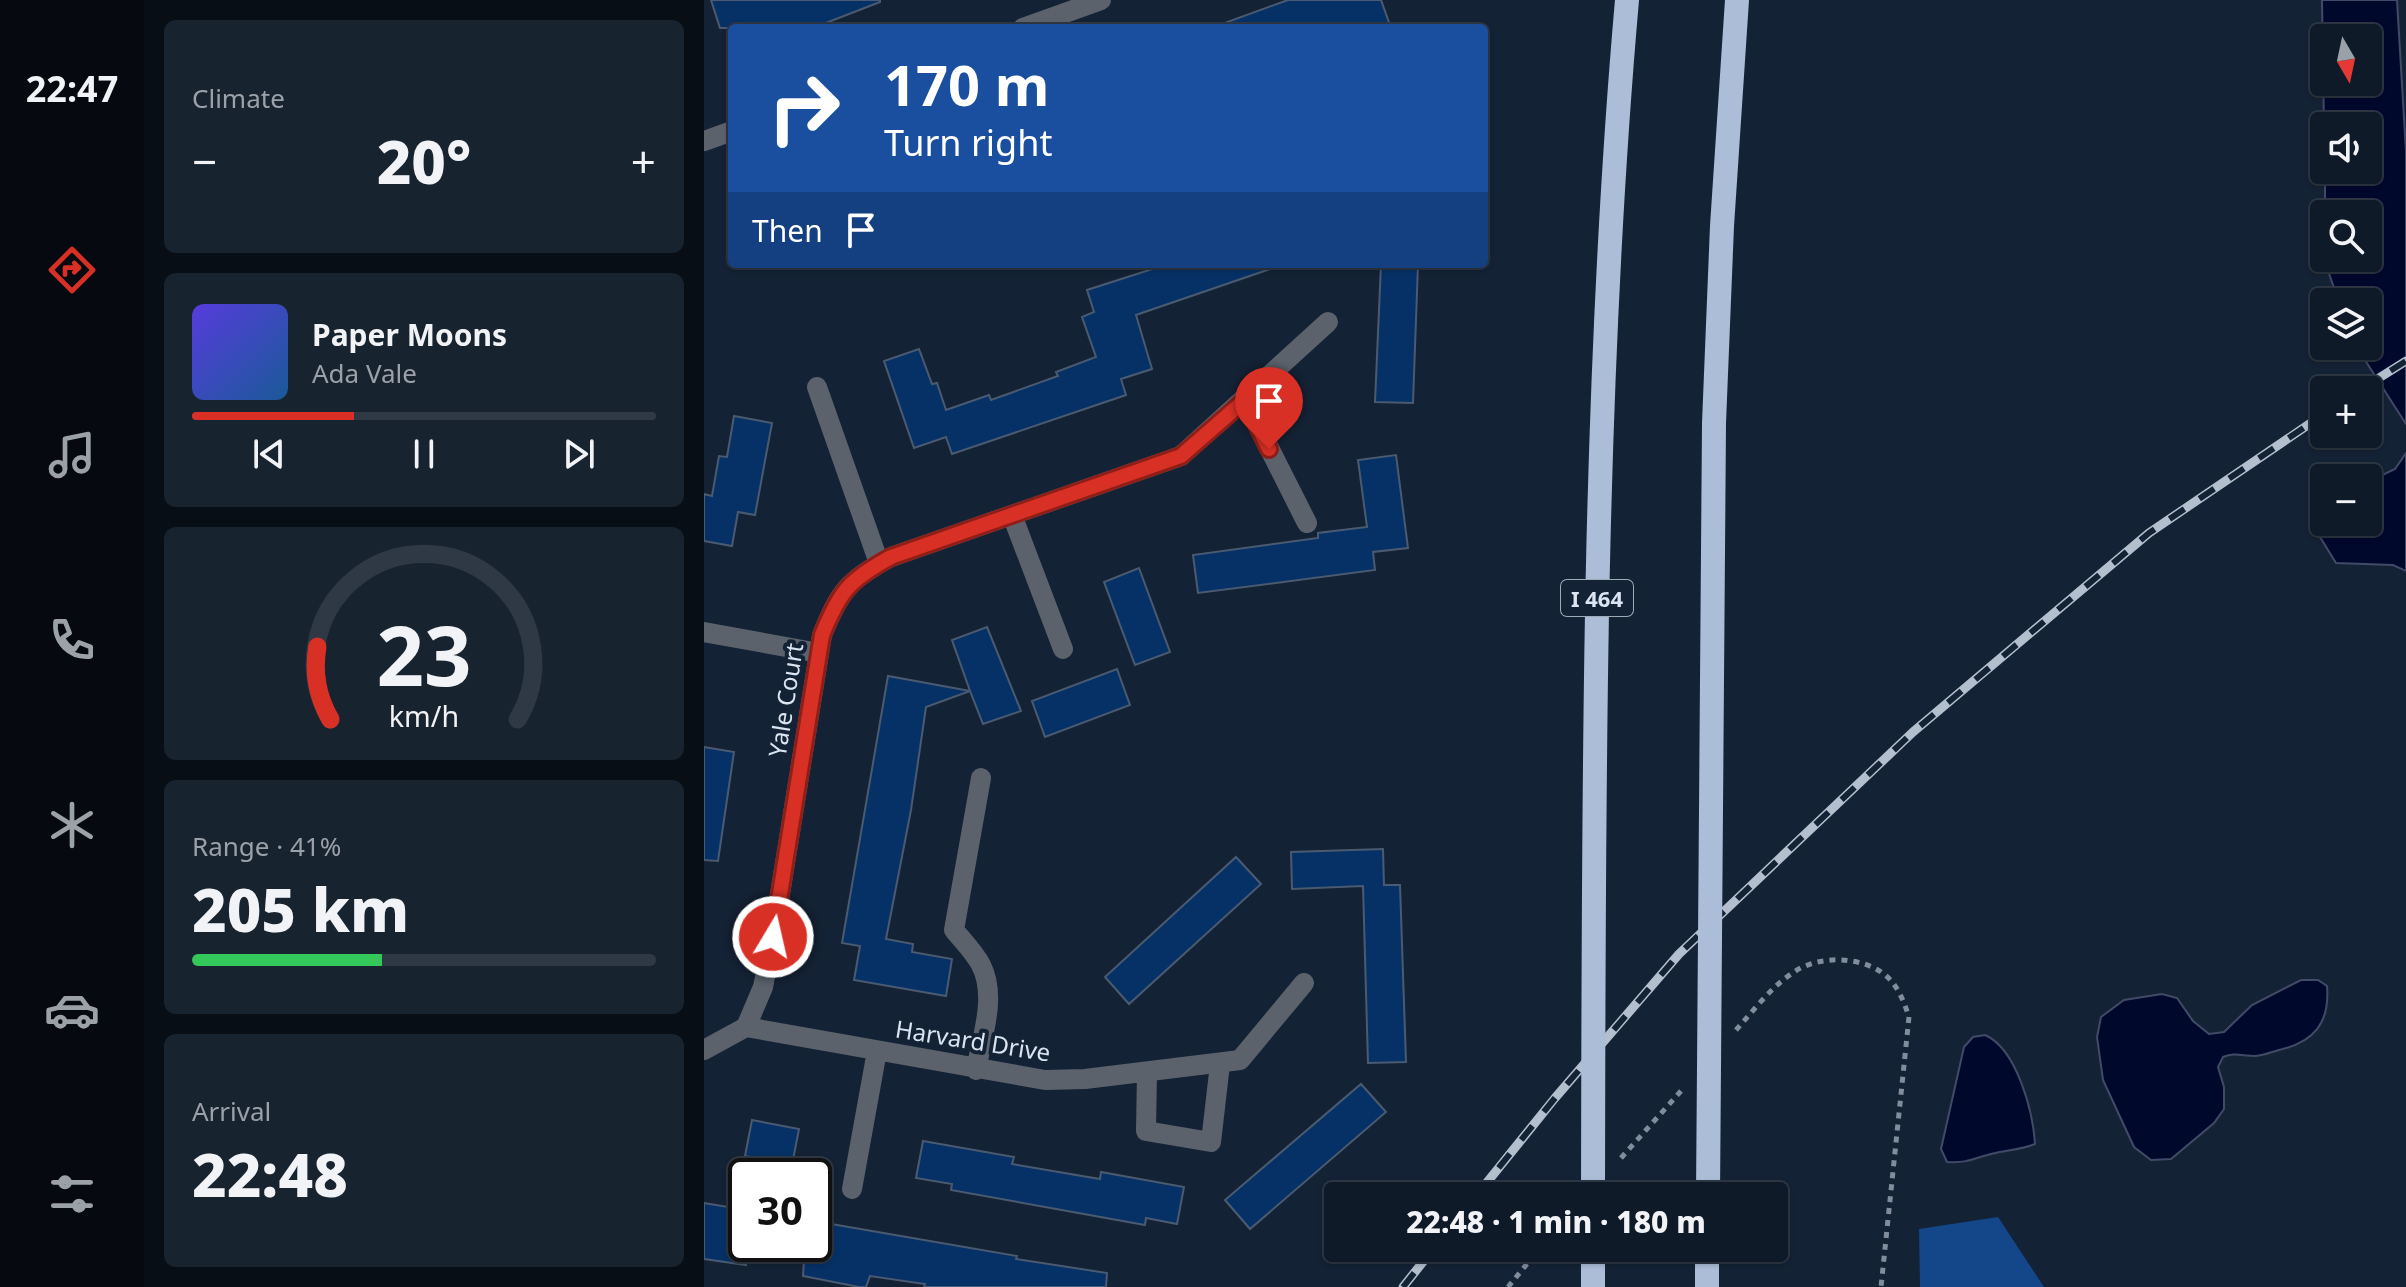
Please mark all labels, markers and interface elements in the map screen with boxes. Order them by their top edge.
north arrow [2310,24,2382,96]
map controls [2310,24,2382,536]
text: 170 m [884,46,1049,122]
icon: right [752,56,856,160]
text: 22:47 [26,64,118,113]
text: Climate [192,80,285,116]
button: sound [2310,112,2382,184]
text: Turn right [884,118,1052,167]
text: 20° [377,120,471,202]
text: − [192,131,217,191]
text: + [631,131,656,191]
button: search [2310,200,2382,272]
icon: arrive [839,208,883,252]
text: Then [752,210,823,251]
icon: directions [44,242,100,298]
button: layers [2310,288,2382,360]
text: Paper Moons [312,314,507,355]
text: Ada Vale [312,355,417,391]
pin [1235,367,1303,449]
button: + [2310,376,2382,448]
icon: arrive [1247,379,1291,423]
icon: music [44,427,100,483]
icon: previous [247,432,291,476]
icon: pause [402,432,446,476]
icon: next [557,432,601,476]
button: − [2310,464,2382,536]
road number: I 464 [1561,580,1633,616]
text: 23 [376,596,472,709]
icon: phone [44,612,100,668]
street label: Yale Court [760,640,810,759]
text: km/h [389,696,459,735]
icon: climate [44,797,100,853]
text: Range · 41% [192,828,341,864]
text: 205 km [192,868,409,950]
position arrow [731,895,815,979]
icon: car [44,982,100,1038]
street label: Harvard Drive [893,1011,1053,1069]
text: Arrival [192,1093,271,1129]
text: 22:48 [192,1133,348,1215]
speed limit sign: 30 [728,1158,832,1262]
icon: filters [44,1166,100,1222]
text: 22:48 · 1 min · 180 m [1406,1201,1706,1242]

